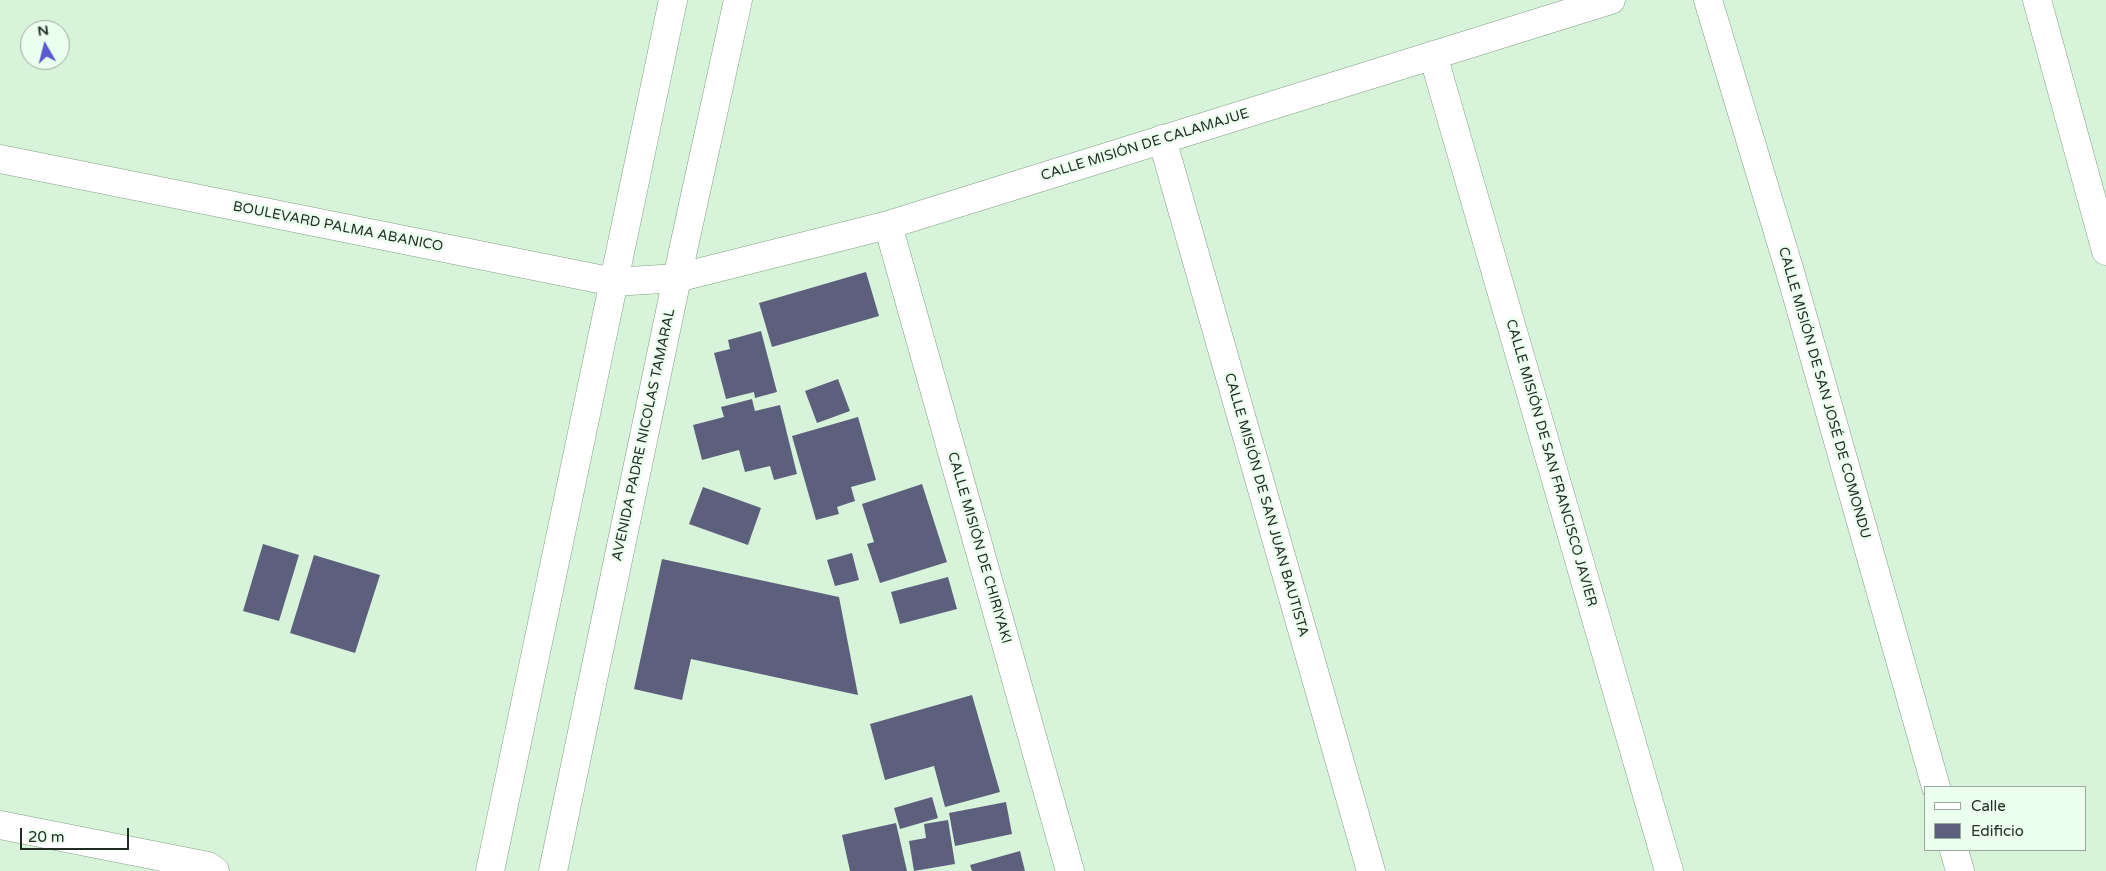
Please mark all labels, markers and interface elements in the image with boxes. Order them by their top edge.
north arrow [20,20,70,70]
text: N [36,21,50,40]
street label: CALLE MISIÓN DE CALAMAJUE [1039,105,1251,185]
street label: BOULEVARD PALMA ABANICO [231,198,445,256]
street label: CALLE MISIÓN DE SAN JOSÉ DE COMONDU [1774,245,1874,541]
street label: AVENIDA PADRE NICOLAS TAMARAL [609,307,679,563]
street label: CALLE MISIÓN DE SAN FRANCISCO JAVIER [1502,317,1600,609]
street label: CALLE MISIÓN DE SAN JUAN BAUTISTA [1220,371,1312,639]
street label: CALLE MISIÓN DE CHIRIYAKI [944,450,1014,646]
legend [1924,786,2086,851]
text: Calle [1971,797,2006,815]
scale bar [22,818,131,850]
text: Edificio [1971,822,2024,840]
text: 20 m [28,828,65,846]

